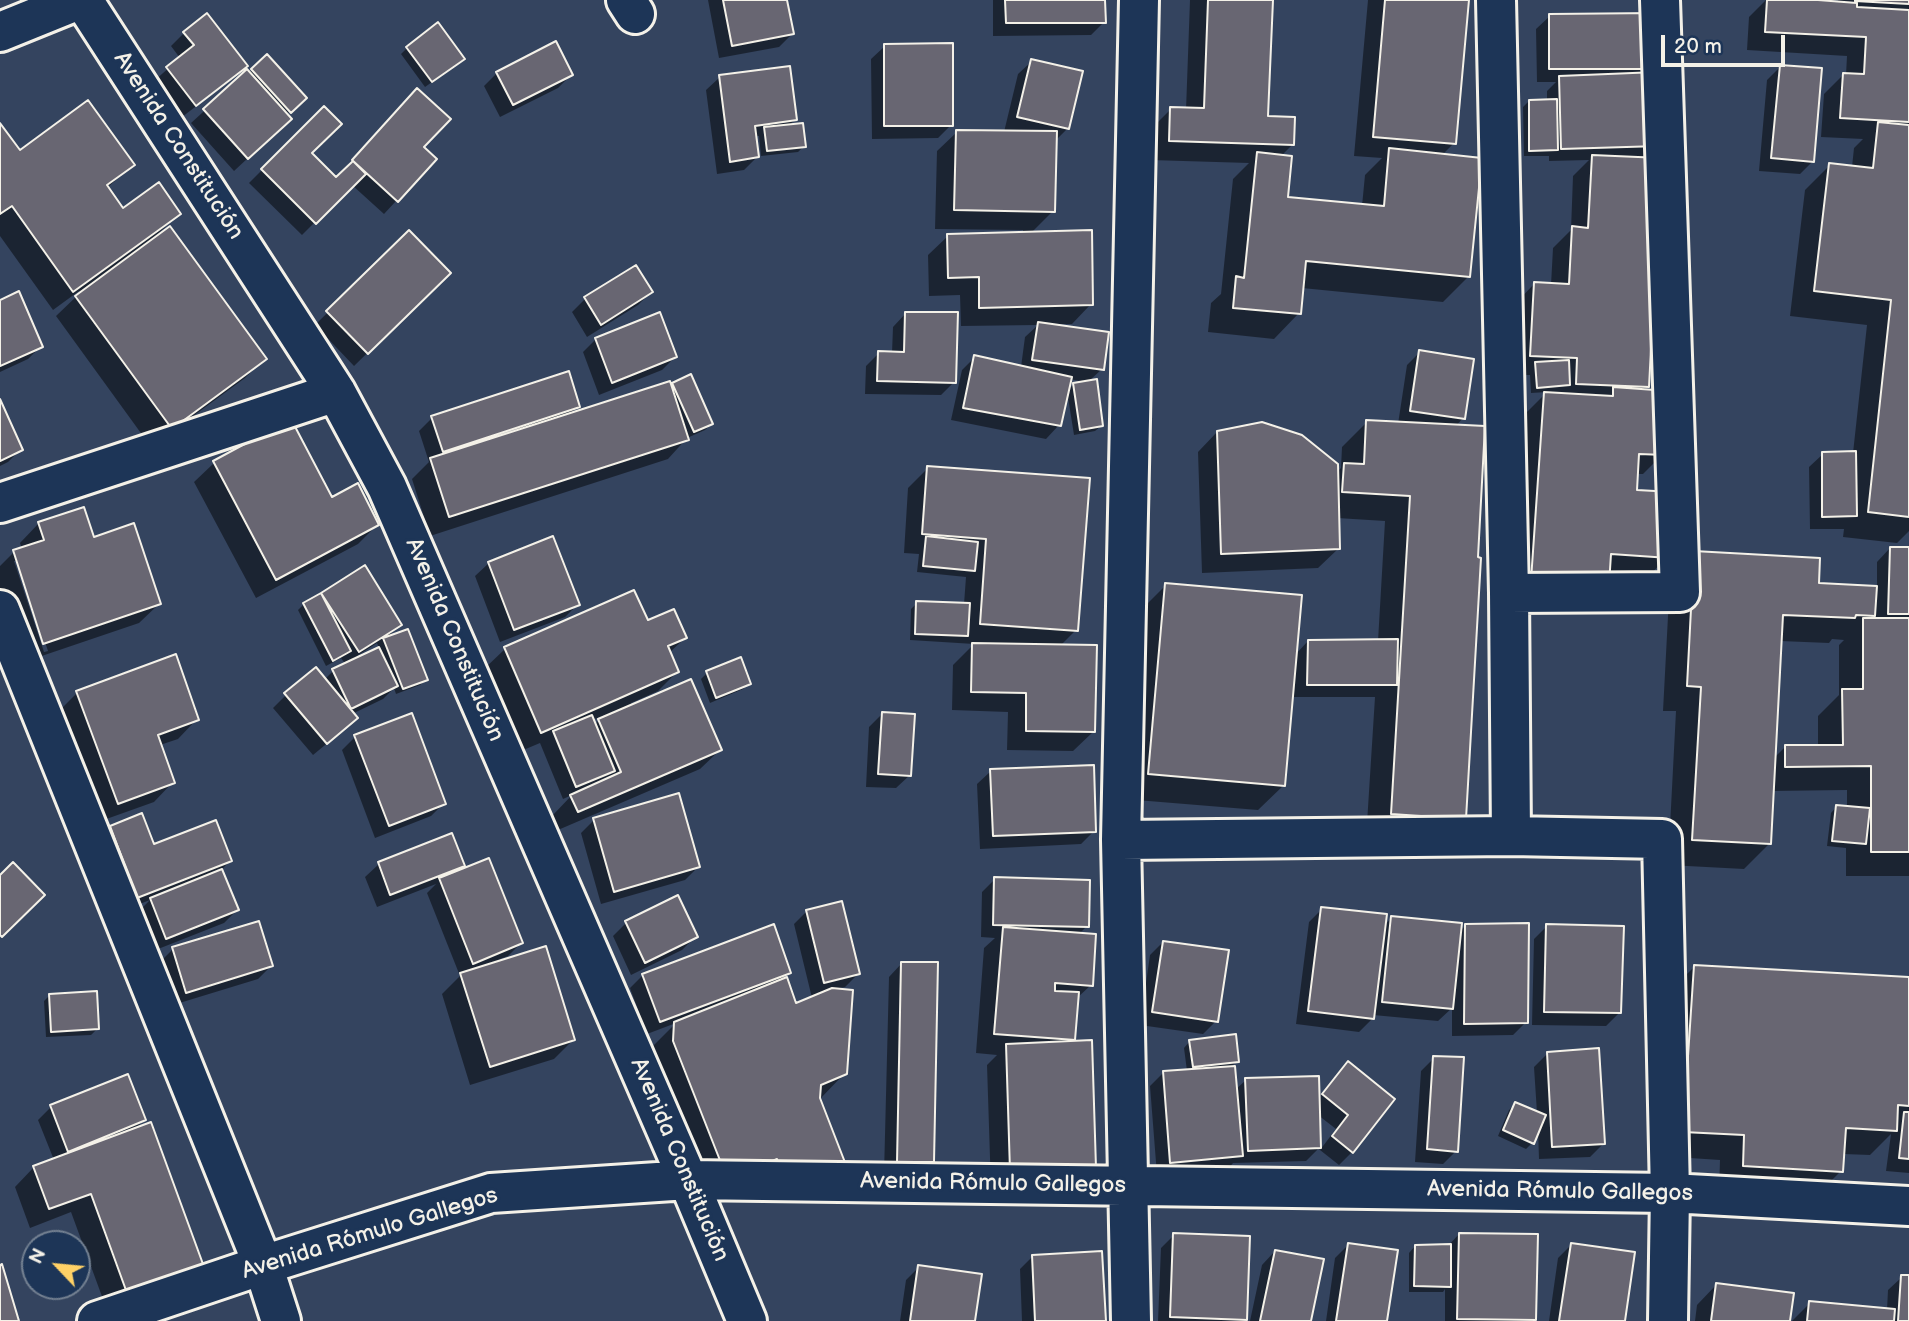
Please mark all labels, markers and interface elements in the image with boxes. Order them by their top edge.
scale bar [1664,21,1788,65]
text: 20 m [1674,34,1722,59]
street label: Avenida Constitución [107,47,249,245]
street label: Avenida Constitución [399,534,509,746]
street label: Avenida Constitución [624,1054,734,1266]
street label: Avenida Rómulo Gallegos [860,1168,1126,1200]
street label: Avenida Rómulo Gallegos [1427,1176,1693,1208]
street label: Avenida Rómulo Gallegos [239,1182,501,1286]
north arrow [21,1230,91,1300]
text: N [25,1245,52,1268]

